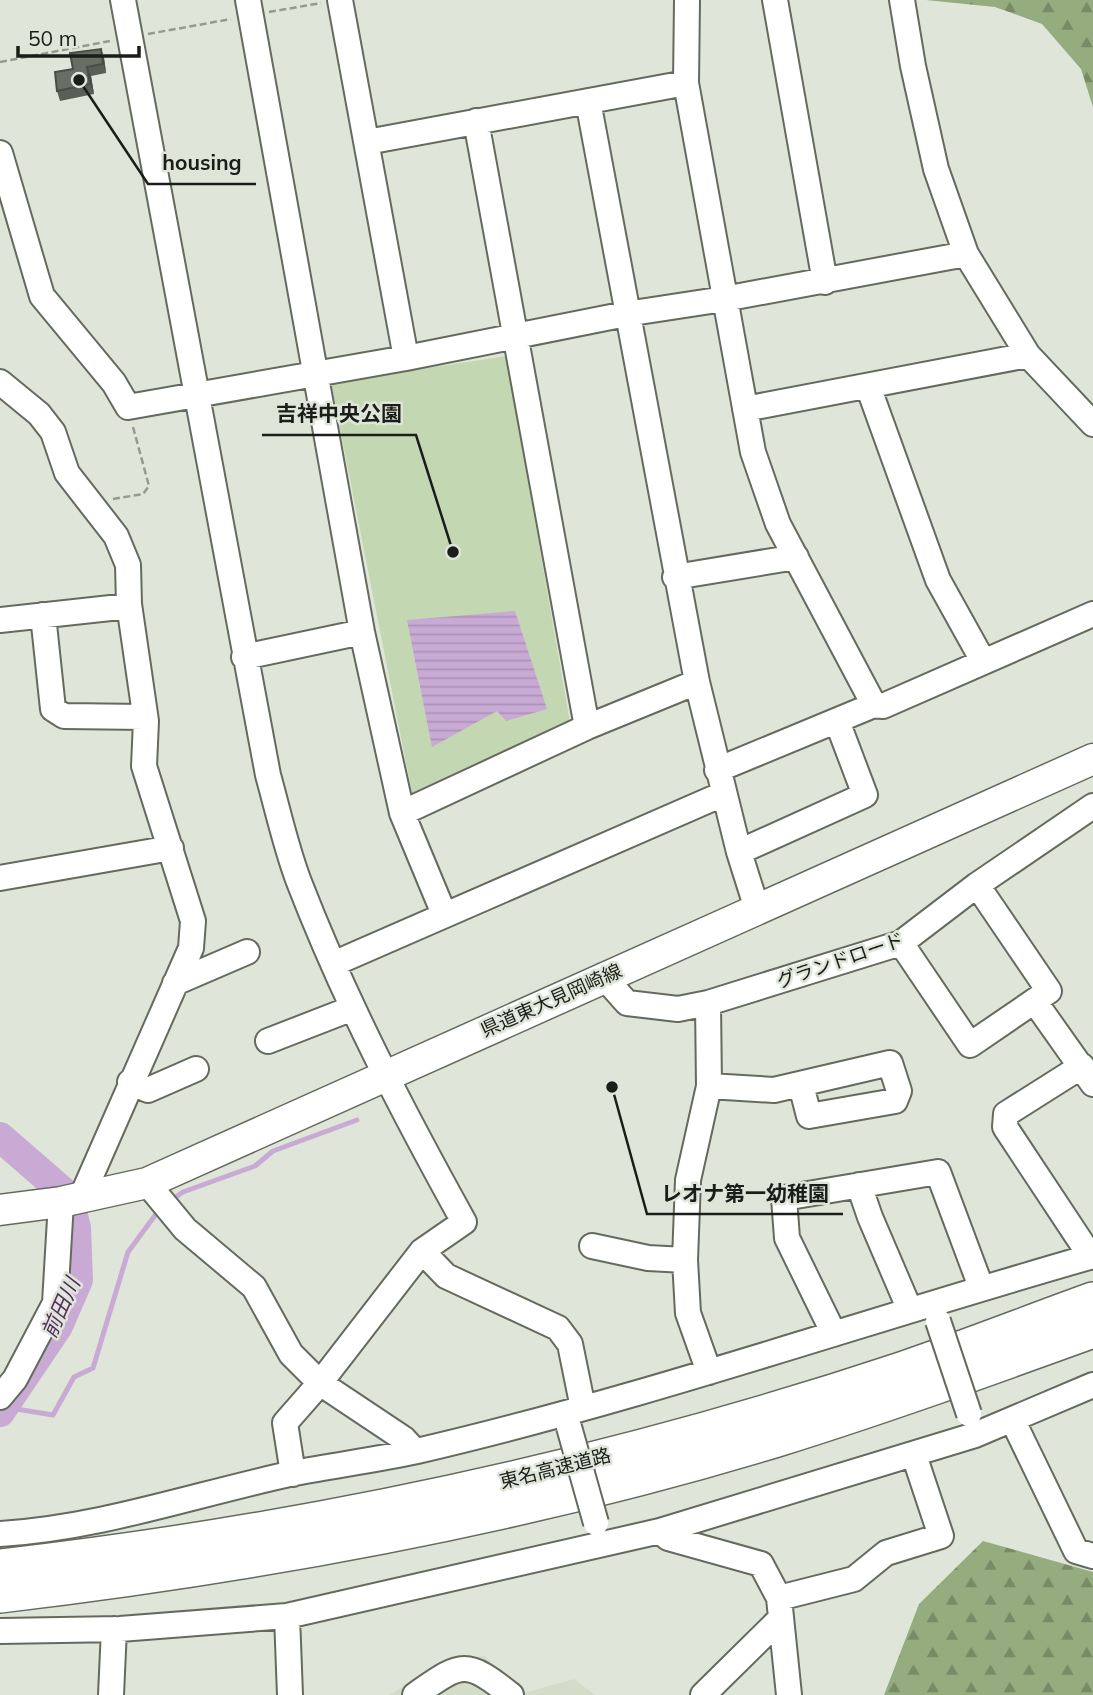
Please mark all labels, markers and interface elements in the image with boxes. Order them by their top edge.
scale bar [18,14,138,58]
text: 50 m [28,25,77,51]
callout: housing [148,142,256,184]
text: housing [162,149,242,175]
callout: 吉祥中央公園 [262,393,416,435]
text: 吉祥中央公園 [276,400,402,426]
street label: グランドロード [773,927,907,993]
street label: 県道東大見岡崎線 [477,958,625,1042]
callout: レオナ第一幼稚園 [647,1172,843,1214]
text: レオナ第一幼稚園 [661,1180,829,1206]
water label: 前田川 [35,1272,86,1342]
street label: 東名高速道路 [497,1443,613,1493]

